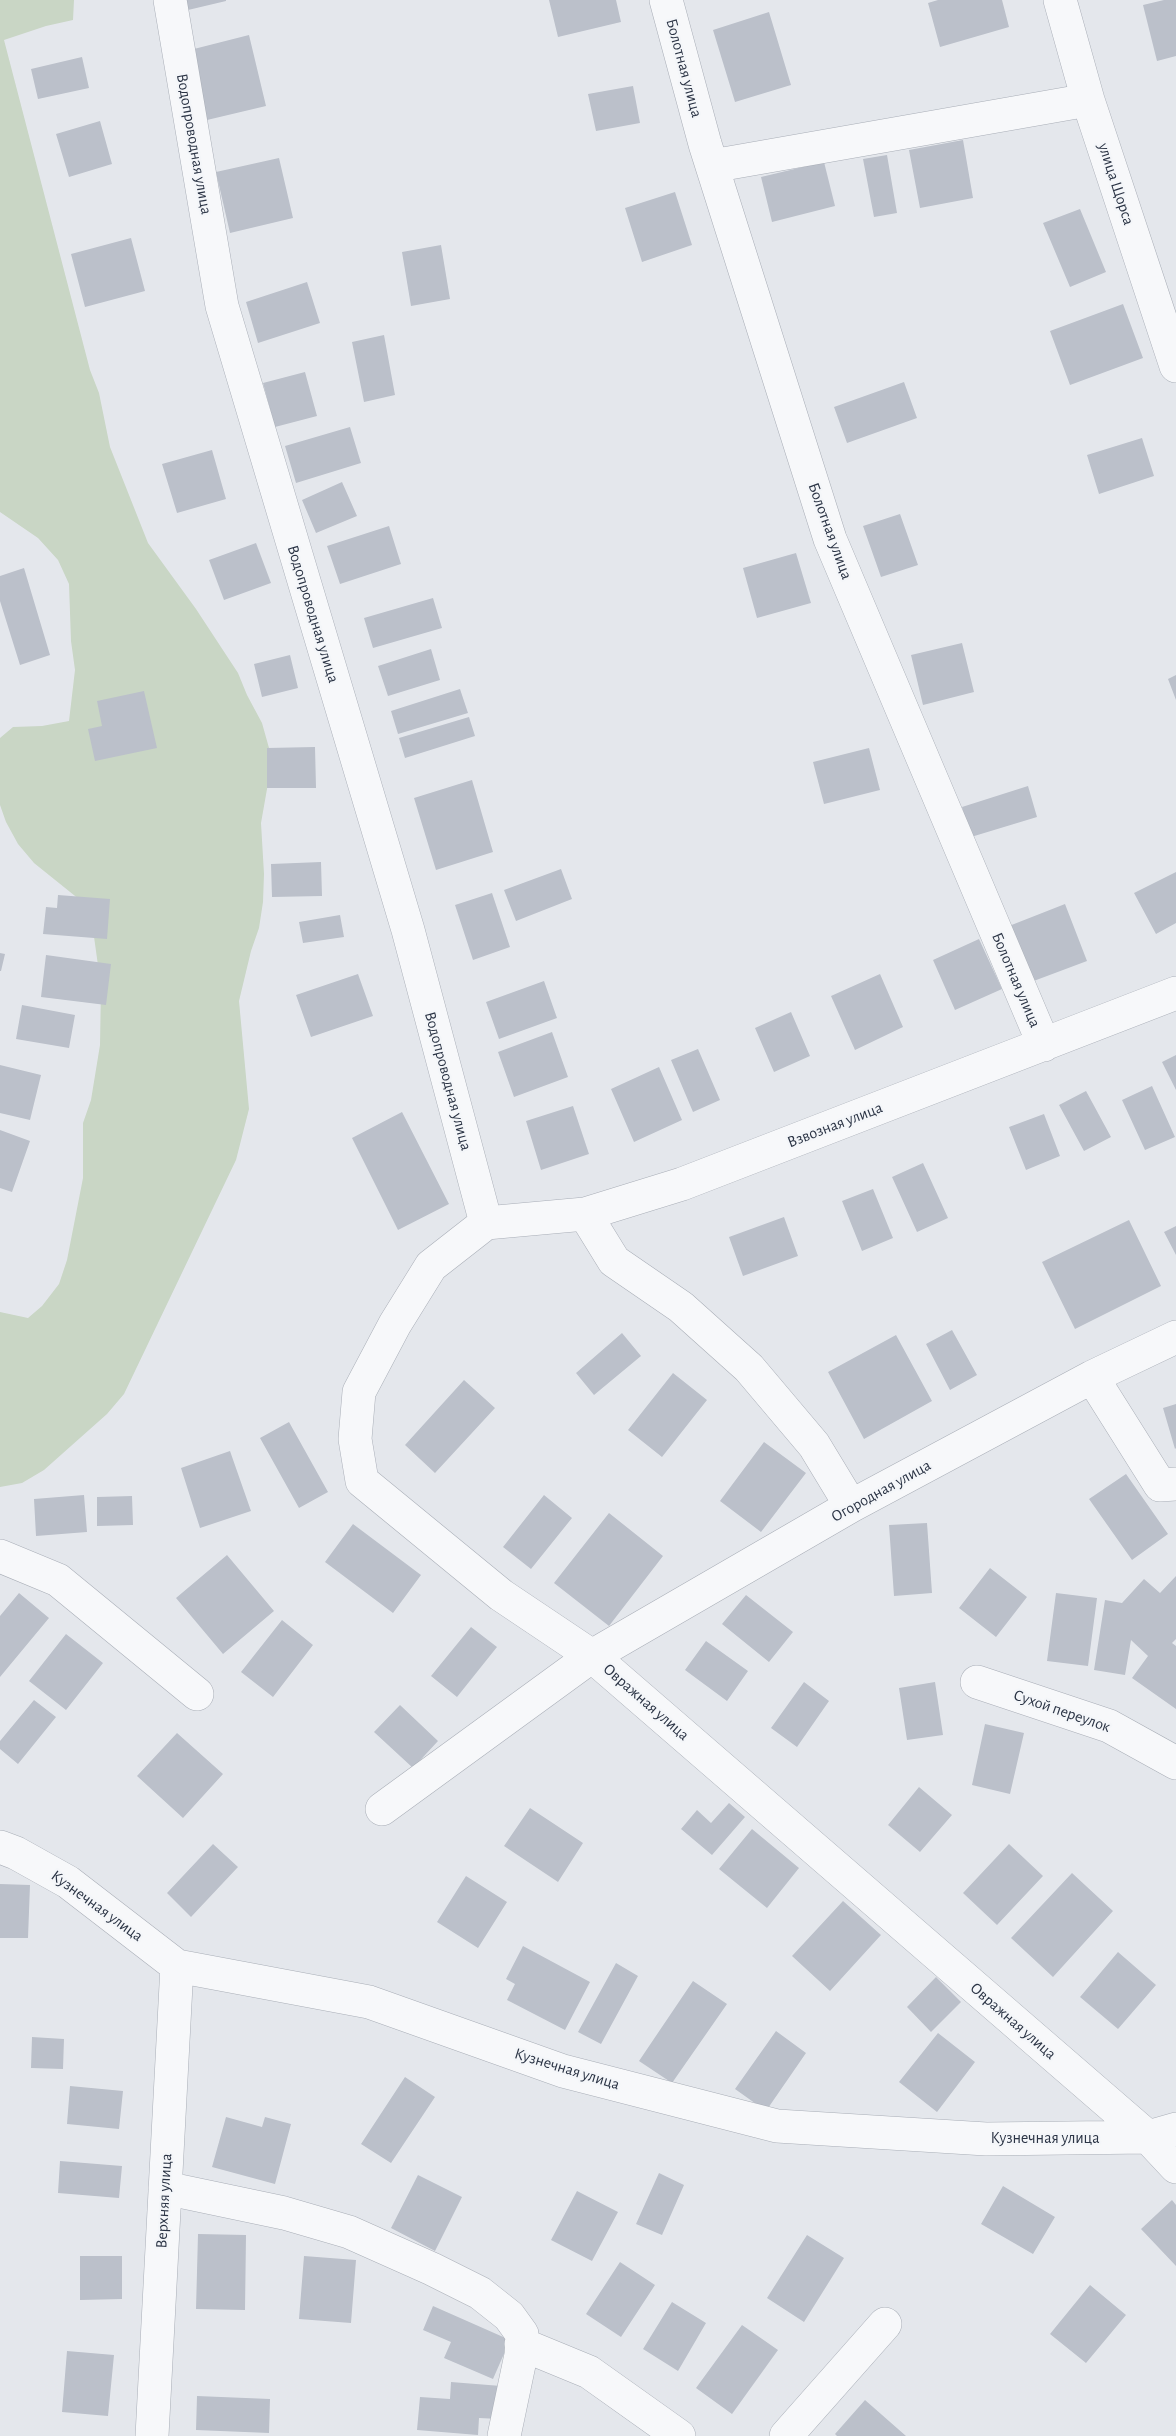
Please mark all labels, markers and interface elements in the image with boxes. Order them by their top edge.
street label: Болотная улица [662,17,706,119]
street label: Водопроводная улица [172,72,216,216]
street label: улица Щорса [1094,140,1138,228]
street label: Болотная улица [804,480,856,582]
street label: Водопроводная улица [283,543,343,685]
street label: Болотная улица [987,930,1045,1030]
street label: Водопроводная улица [420,1009,476,1153]
street label: Взвозная улица [785,1098,885,1152]
street label: Огородная улица [828,1456,934,1526]
street label: Овражная улица [599,1659,693,1745]
street label: Сухой переулок [1011,1685,1113,1737]
street label: Кузнечная улица [47,1866,147,1946]
street label: Овражная улица [966,1978,1060,2064]
street label: Кузнечная улица [512,2044,622,2094]
street label: Кузнечная улица [991,2128,1099,2148]
street label: Верхняя улица [152,2153,176,2249]

